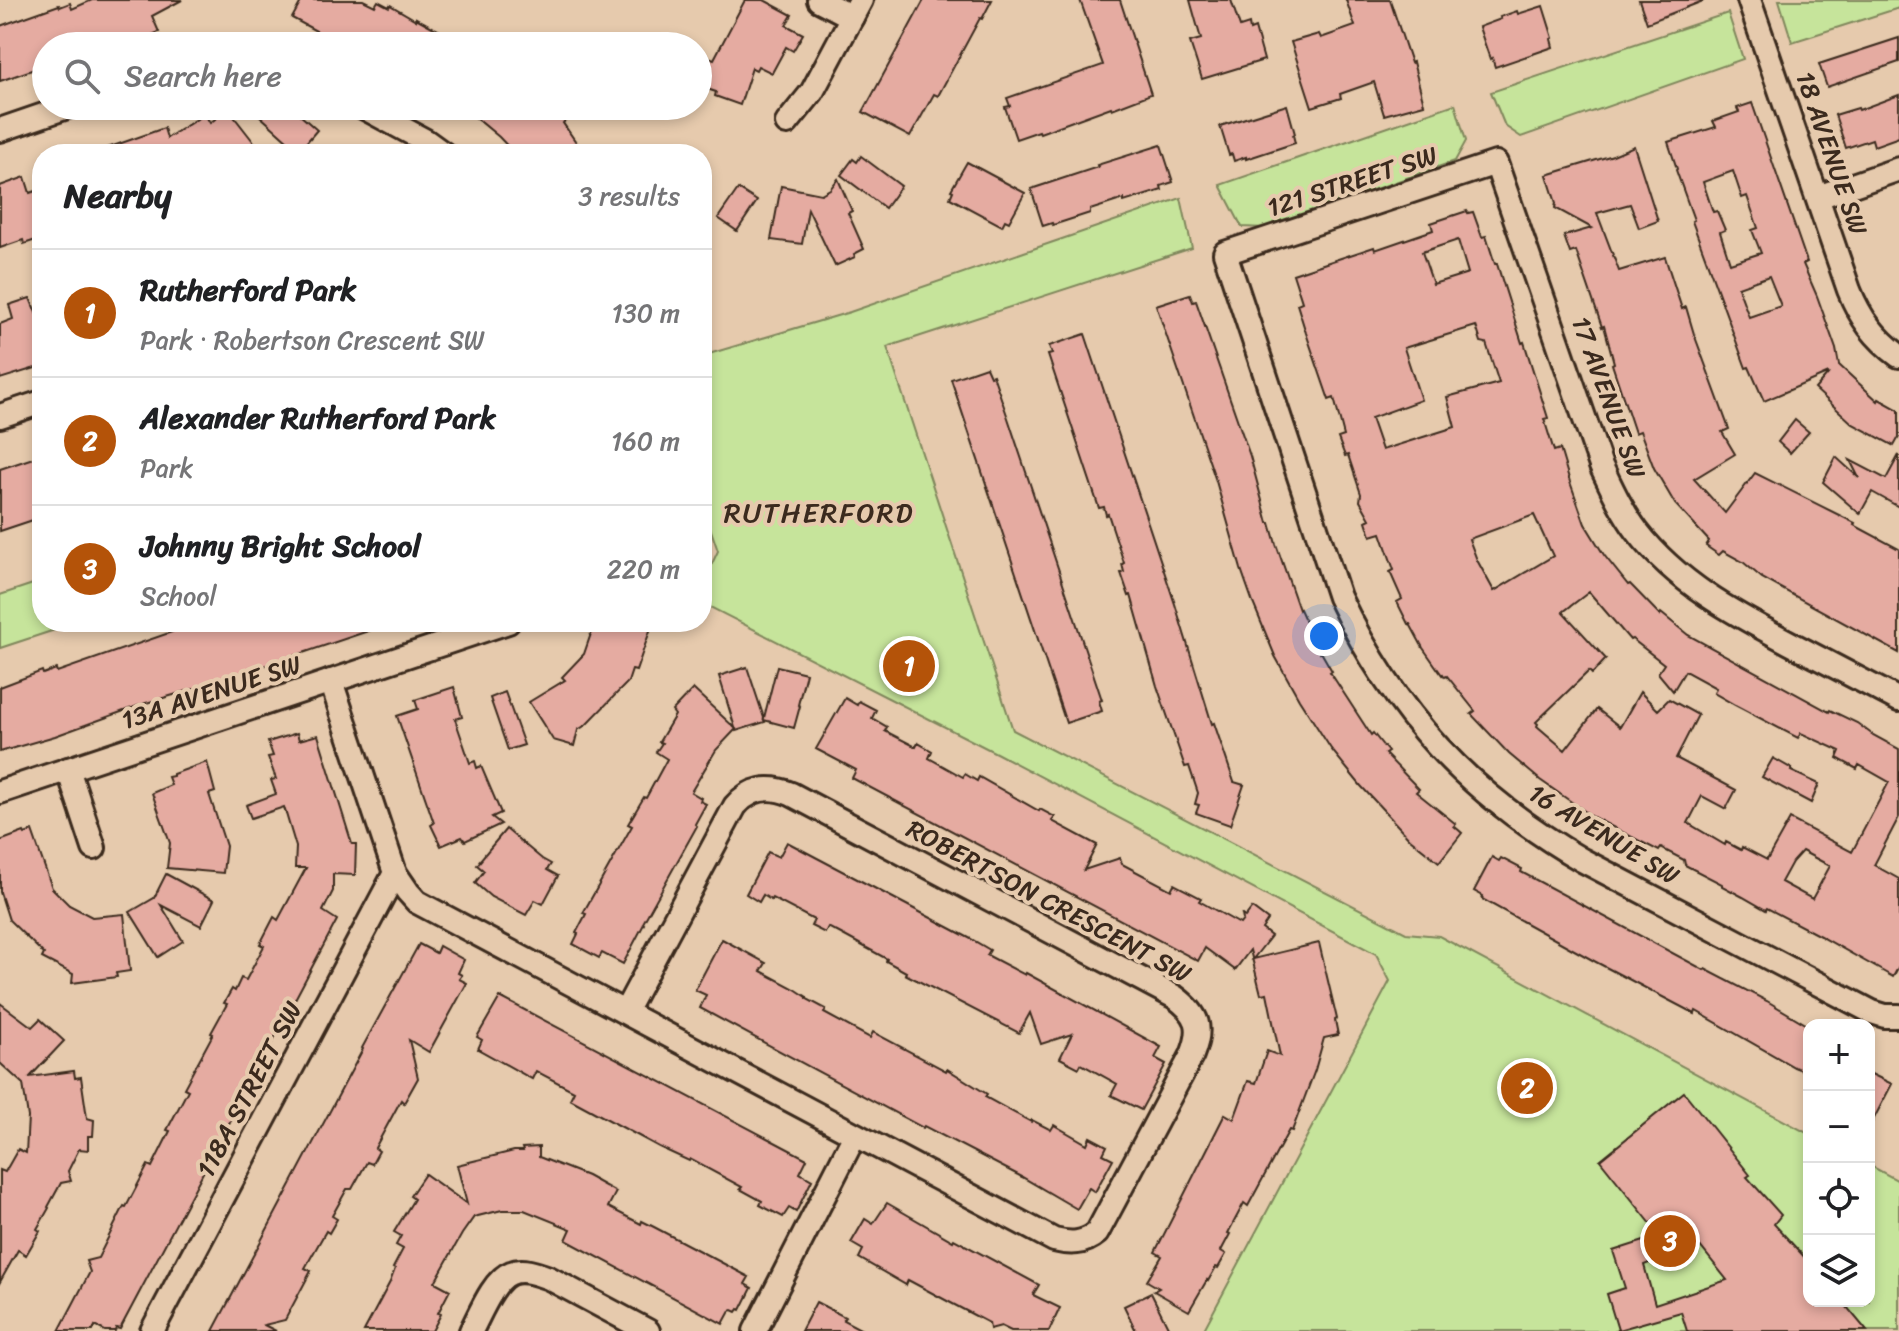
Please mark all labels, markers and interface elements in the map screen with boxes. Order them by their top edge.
search box [32,32,712,120]
text: Search here [124,49,282,103]
icon: search [60,54,104,98]
street label: 18 AVENUE SW [1783,65,1882,242]
street label: 121 STREET SW [1261,132,1443,230]
text: Nearby [64,166,172,226]
text: 3 results [578,173,680,219]
text: Rutherford Park [140,263,356,317]
text: 1 [84,290,96,336]
text: 130 m [611,290,680,336]
street label: 17 AVENUE SW [1558,309,1660,485]
text: Park · Robertson Crescent SW [140,317,485,363]
text: Alexander Rutherford Park [140,391,496,445]
text: 2 [82,418,98,464]
text: 160 m [611,418,680,464]
text: Park [140,445,193,491]
district label: RUTHERFORD [724,488,914,537]
text: Johnny Bright School [140,519,421,573]
text: 3 [83,546,97,592]
text: 220 m [607,546,680,592]
text: School [140,573,217,619]
your location [1304,616,1344,656]
pin: 1 [883,636,935,696]
street label: 13A AVENUE SW [115,641,308,743]
street label: 16 AVENUE SW [1520,771,1689,898]
street label: ROBERTSON CRESCENT SW [898,806,1201,996]
street label: 118A STREET SW [183,992,315,1186]
map controls [1803,1019,1875,1307]
button: + [1803,1019,1875,1091]
pin: 2 [1501,1058,1553,1118]
button: − [1803,1091,1875,1163]
button: locate [1803,1163,1875,1235]
pin: 3 [1644,1211,1696,1271]
button: layers [1803,1235,1875,1307]

